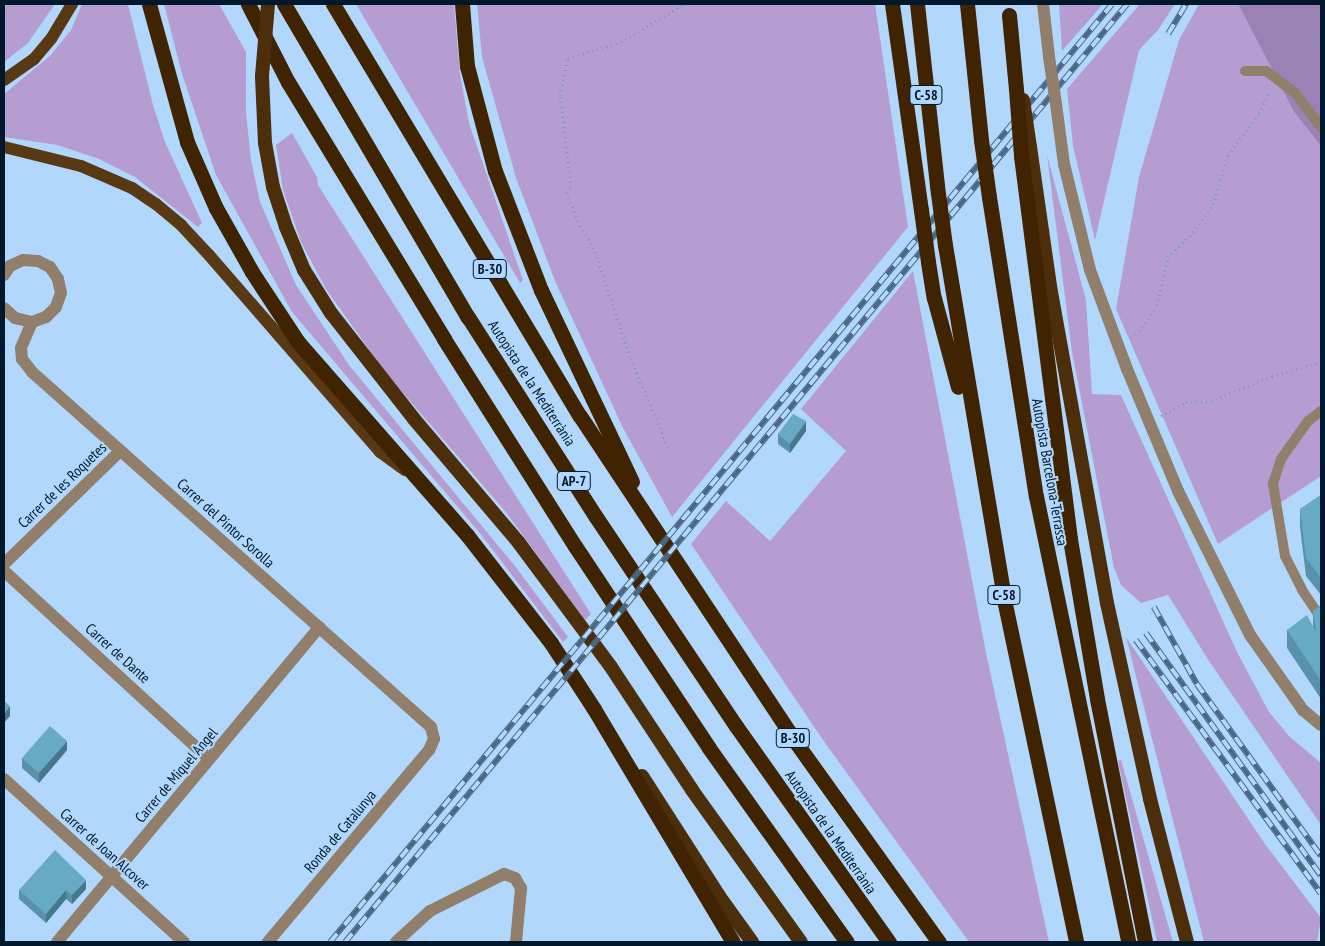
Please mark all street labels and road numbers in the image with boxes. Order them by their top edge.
road number: C-58 [908,84,944,106]
road number: B-30 [472,258,508,280]
street label: Autopista de la Mediterrània [485,317,579,449]
street label: Autopista Barcelona-Terrassa [1028,397,1072,547]
street label: Carrer de les Roquetes [14,438,110,532]
road number: AP-7 [556,470,592,492]
street label: Carrer del Pintor Sorolla [174,475,278,571]
road number: C-58 [986,584,1022,606]
street label: Carrer de Dante [82,619,154,687]
street label: Carrer de Miquel Angel [131,724,221,826]
road number: B-30 [776,726,810,750]
street label: Autopista de la Mediterrània [782,767,880,897]
street label: Ronda de Catalunya [300,786,380,876]
street label: Carrer de Joan Alcover [57,804,153,894]

